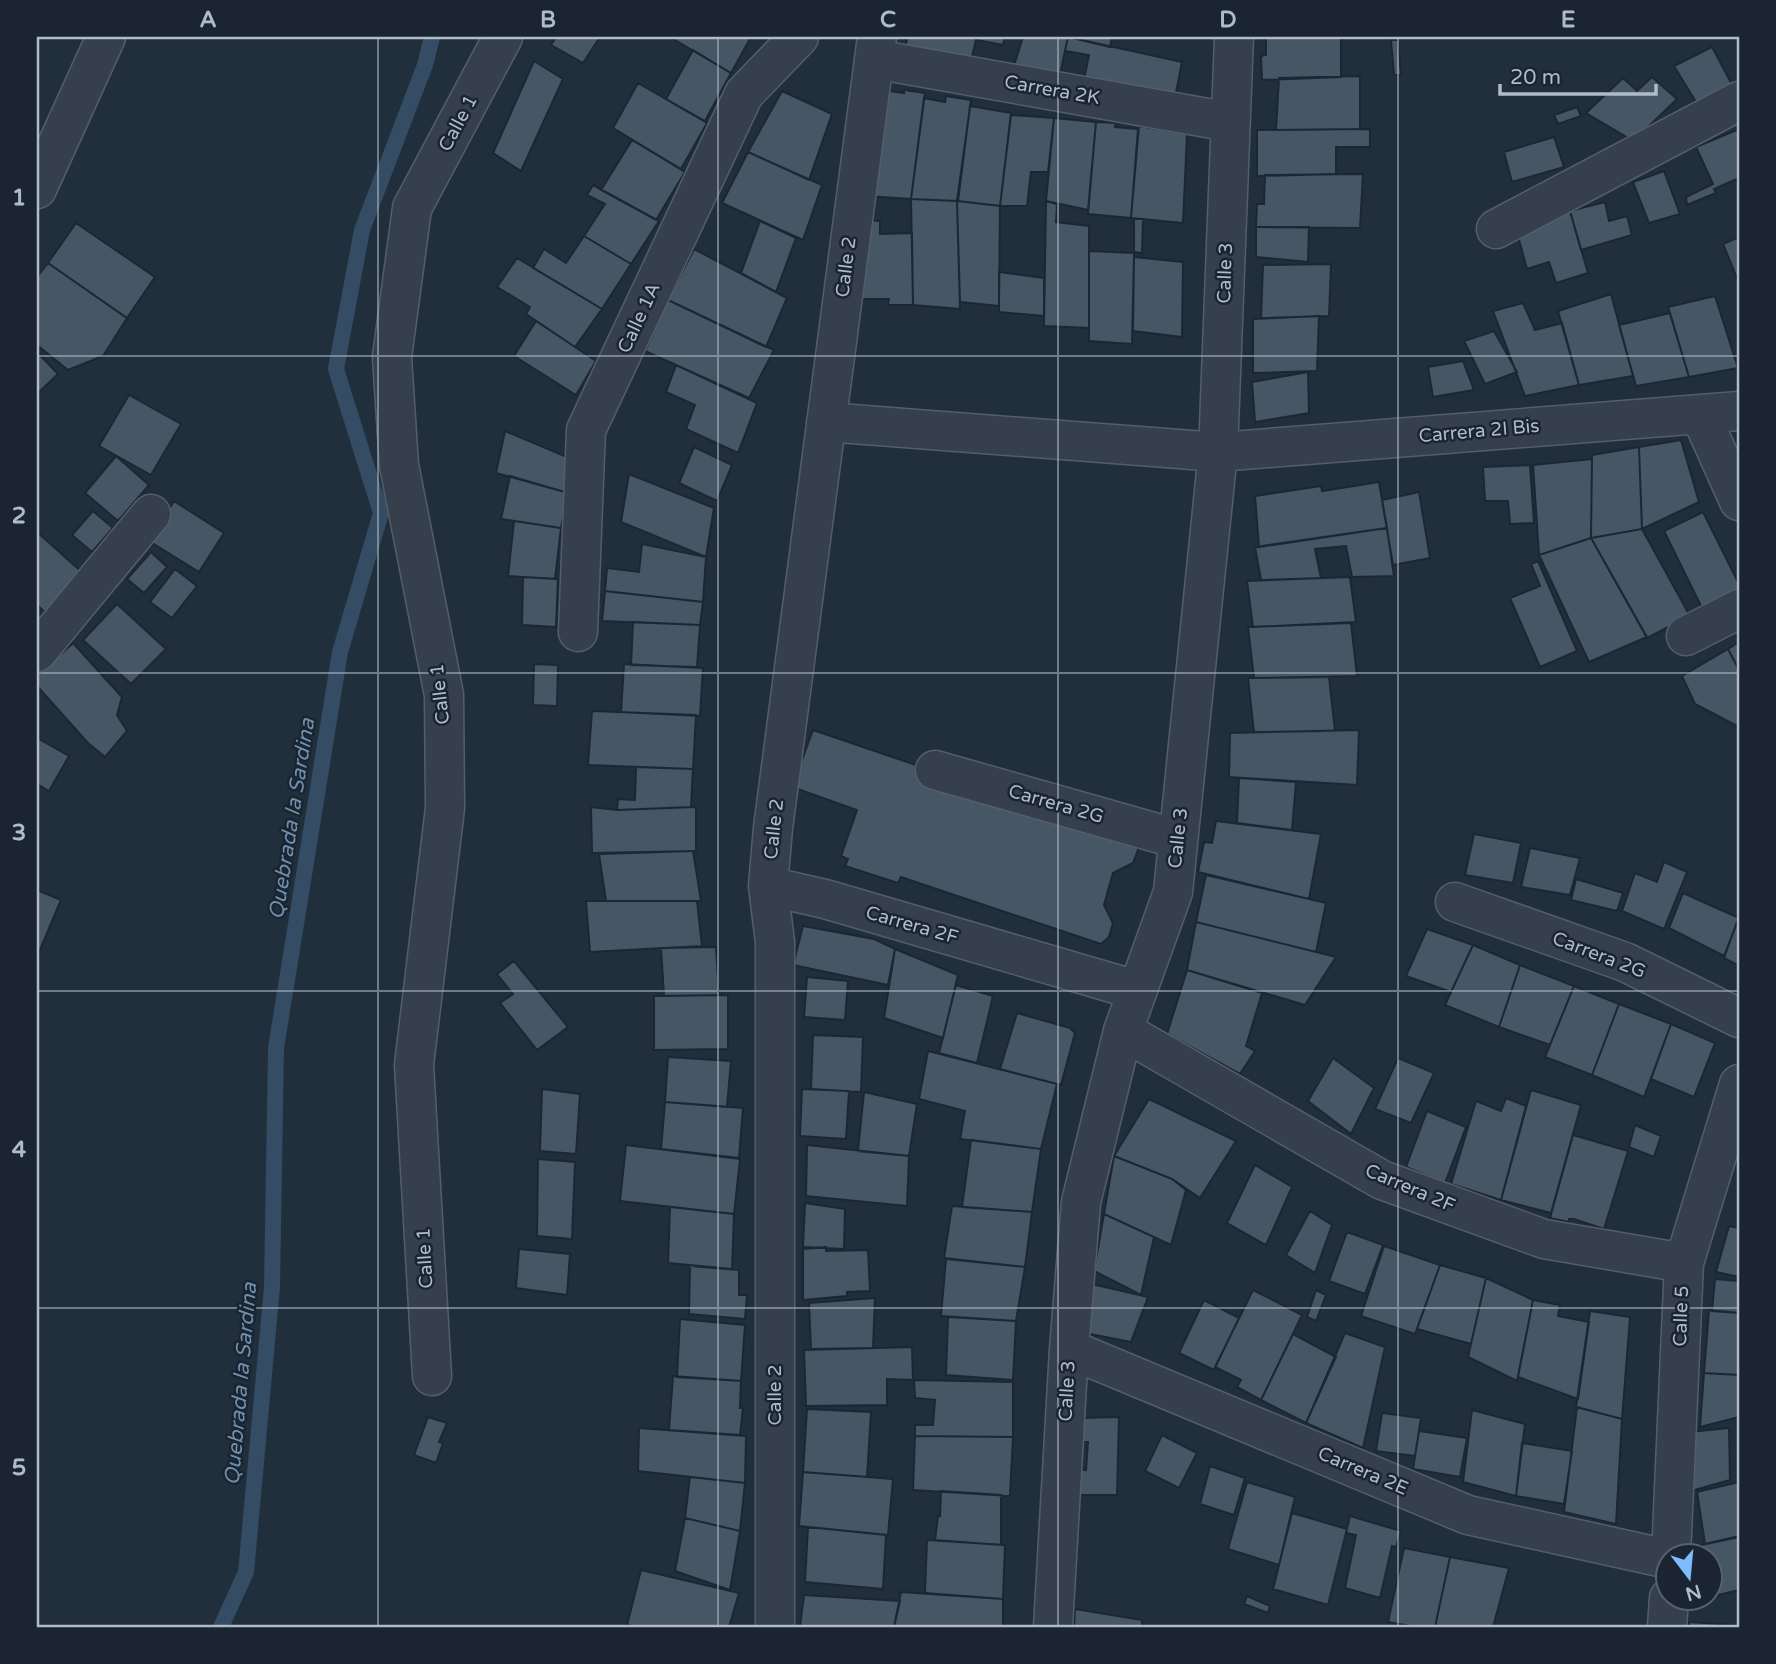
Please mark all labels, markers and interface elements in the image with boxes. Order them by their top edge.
text: A [199,6,217,34]
text: B [540,6,556,34]
text: C [880,6,896,34]
text: D [1219,6,1237,34]
text: E [1561,6,1575,34]
scale bar [1500,52,1655,96]
text: 20 m [1510,65,1561,90]
street label: Carrera 2K [1003,71,1102,109]
street label: Calle 1 [434,91,482,155]
text: 1 [12,184,26,212]
street label: Calle 2 [831,235,861,299]
street label: Calle 3 [1213,242,1237,304]
street label: Calle 1A [613,279,665,357]
street label: Carrera 2I Bis [1418,415,1540,447]
text: 2 [12,502,26,530]
street label: Calle 1 [426,663,454,725]
water label: Quebrada la Sardina [264,716,320,921]
street label: Carrera 2G [1006,780,1106,828]
street label: Calle 2 [760,798,788,860]
street label: Calle 3 [1164,807,1192,869]
text: 3 [12,819,26,847]
street label: Carrera 2F [863,901,961,949]
street label: Carrera 2G [1549,927,1649,983]
text: 4 [12,1136,27,1164]
street label: Carrera 2F [1362,1159,1458,1217]
street label: Calle 1 [412,1227,438,1289]
water label: Quebrada la Sardina [220,1281,262,1486]
street label: Calle 5 [1669,1285,1693,1347]
street label: Calle 3 [1054,1360,1080,1422]
street label: Calle 2 [764,1365,786,1425]
street label: Carrera 2E [1315,1442,1411,1500]
text: 5 [12,1454,26,1482]
north arrow [1654,1542,1724,1612]
text: N [1683,1580,1704,1605]

